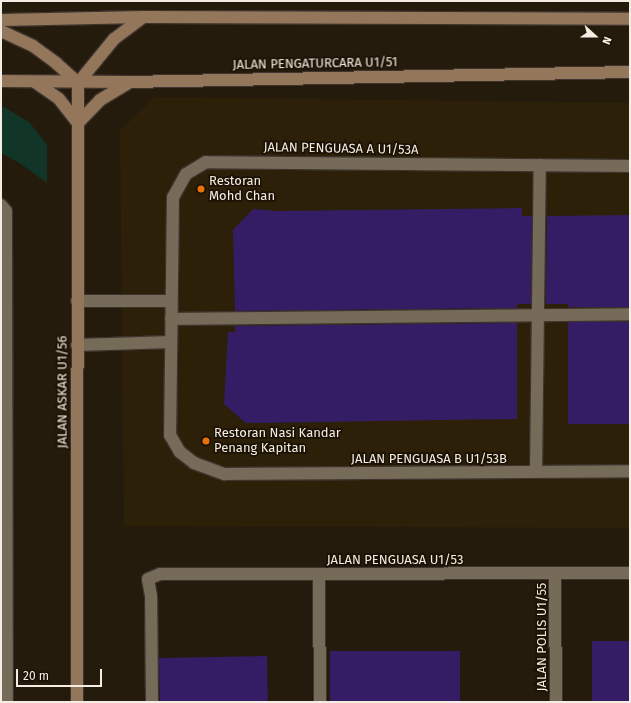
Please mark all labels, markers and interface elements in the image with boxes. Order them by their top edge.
north arrow [575,16,615,56]
text: N [599,35,614,46]
street label: JALAN PENGATURCARA U1/51 [232,55,398,73]
street label: JALAN PENGUASA A U1/53A [263,140,419,158]
place label: Restoran Mohd Chan [209,174,275,205]
marker: Restoran Mohd Chan [196,184,206,194]
street label: JALAN ASKAR U1/56 [55,336,71,448]
place label: Restoran Nasi Kandar Penang Kapitan [214,426,341,457]
marker: Restoran Nasi Kandar Penang Kapitan [201,436,211,446]
street label: JALAN PENGUASA B U1/53B [351,451,507,467]
street label: JALAN PENGUASA U1/53 [327,552,463,568]
street label: JALAN POLIS U1/55 [534,583,550,691]
scale bar [18,661,104,687]
text: 20 m [23,669,49,683]

